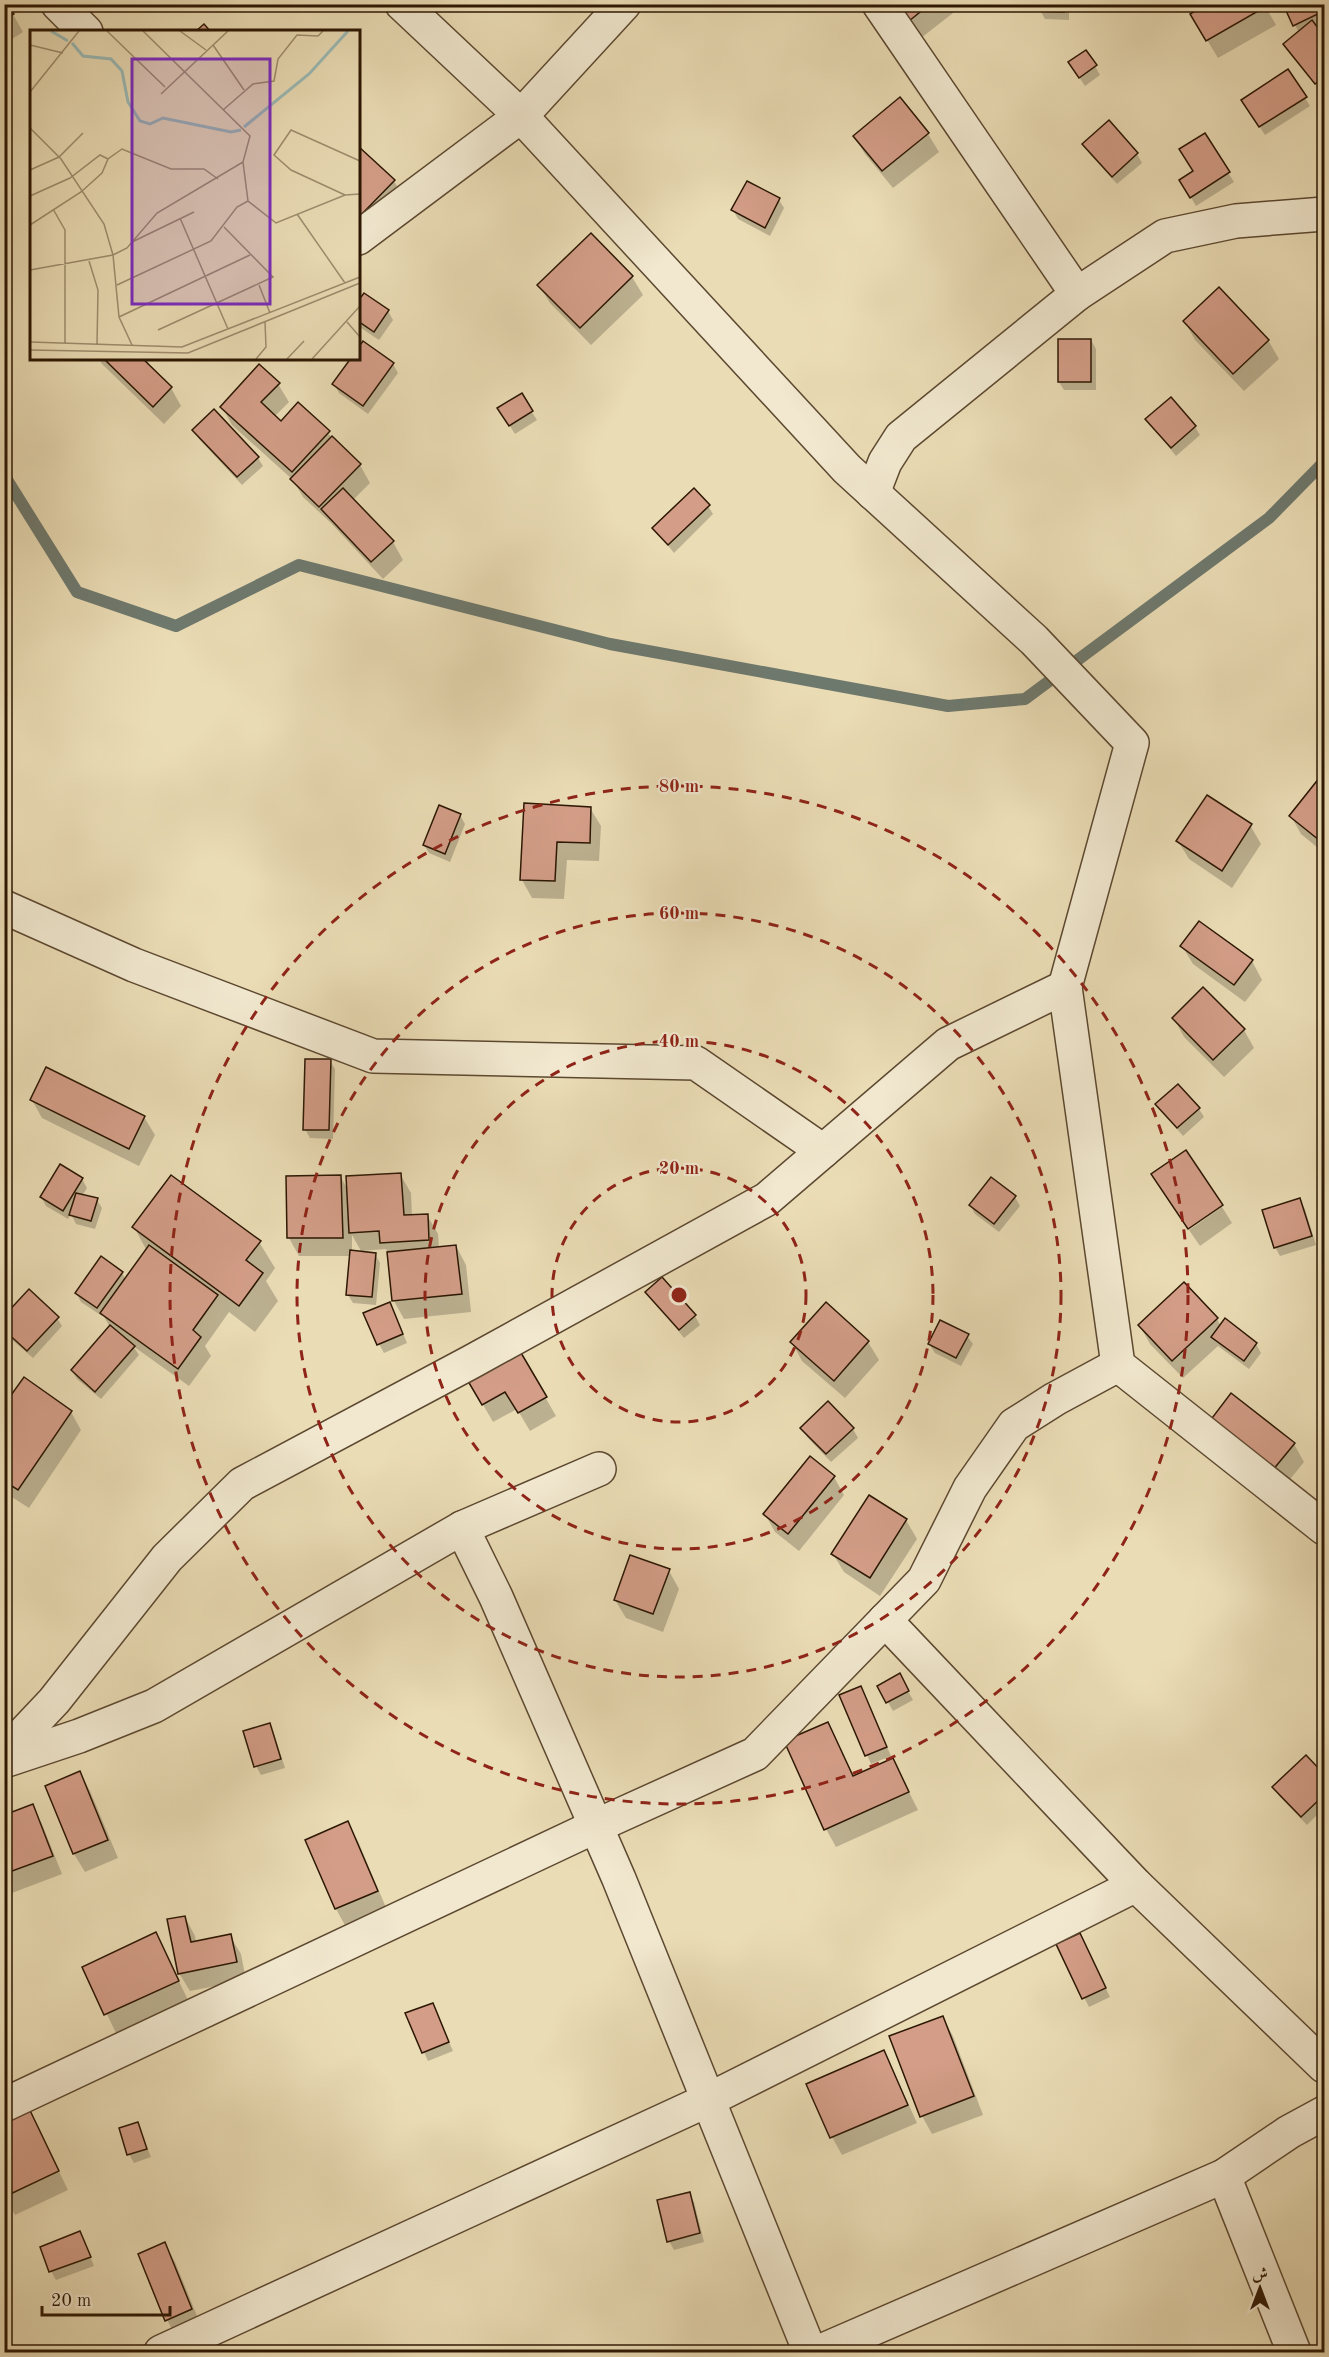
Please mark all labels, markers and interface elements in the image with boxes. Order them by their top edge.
inset map [30,30,360,360]
text: 80 m [659,778,699,796]
text: 60 m [659,905,699,923]
text: 40 m [659,1033,699,1051]
text: 20 m [659,1160,699,1178]
centre of rings [669,1285,689,1305]
north arrow [1230,2258,1290,2318]
text: ش [1252,2267,1268,2283]
scale bar [42,2279,170,2317]
text: 20 m [51,2292,91,2310]

